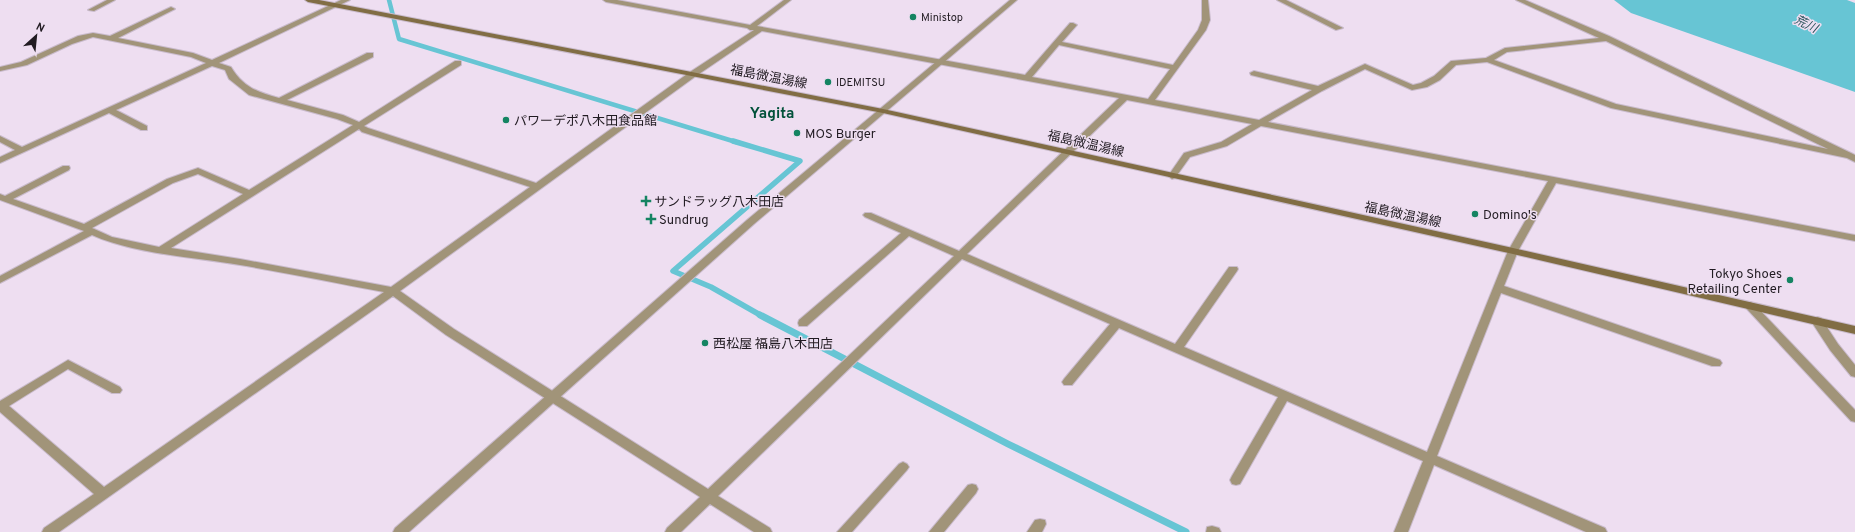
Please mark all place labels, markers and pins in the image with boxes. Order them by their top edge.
place label: Ministop [921,11,963,25]
marker: Ministop [908,12,918,22]
place label: IDEMITSU [836,76,885,90]
marker: IDEMITSU [823,77,833,87]
place label: パワーデポ八木田食品館 [514,114,657,130]
marker: パワーデポ八木田食品館 [501,115,511,125]
place label: MOS Burger [805,127,876,143]
marker: MOS Burger [792,128,802,138]
place label: サンドラッグ八木田店 [654,195,784,211]
marker: サンドラッグ八木田店 [641,196,651,206]
place label: Domino's [1483,208,1537,224]
marker: Domino's [1470,209,1480,219]
place label: Sundrug [659,213,709,229]
marker: Sundrug [646,214,656,224]
place label: Tokyo Shoes Retailing Center [1688,267,1782,298]
marker: Tokyo Shoes Retailing Center [1785,275,1795,285]
place label: 西松屋 福島八木田店 [713,337,833,353]
marker: 西松屋 福島八木田店 [700,338,710,348]

